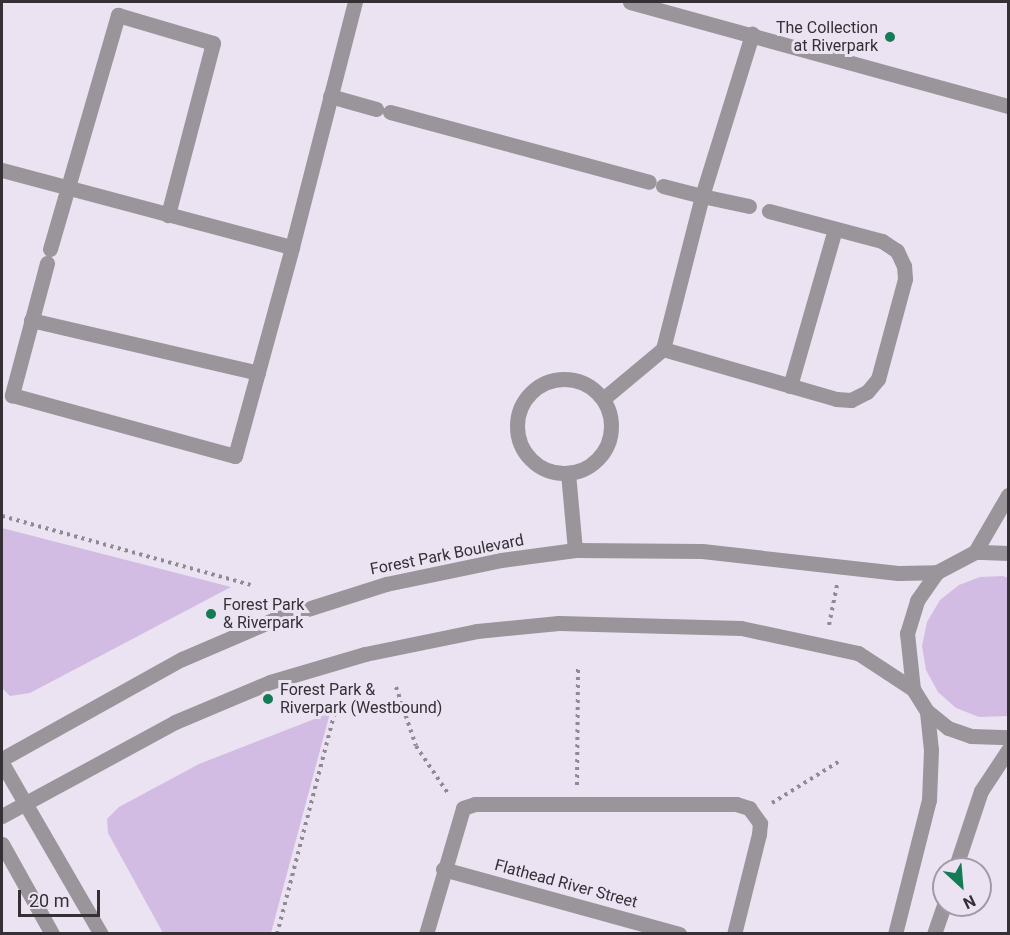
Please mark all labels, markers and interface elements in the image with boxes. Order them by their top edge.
place label: The Collection at Riverpark [776,18,878,56]
marker: The Collection at Riverpark [883,30,897,44]
street label: Forest Park Boulevard [369,531,525,579]
place label: Forest Park & Riverpark [223,595,304,633]
marker: Forest Park & Riverpark [204,607,218,621]
place label: Forest Park & Riverpark (Westbound) [280,680,442,718]
marker: Forest Park & Riverpark (Westbound) [261,692,275,706]
street label: Flathead River Street [492,856,640,912]
north arrow [932,857,992,917]
scale bar [21,878,104,916]
text: 20 m [29,890,69,911]
text: N [960,891,978,913]

